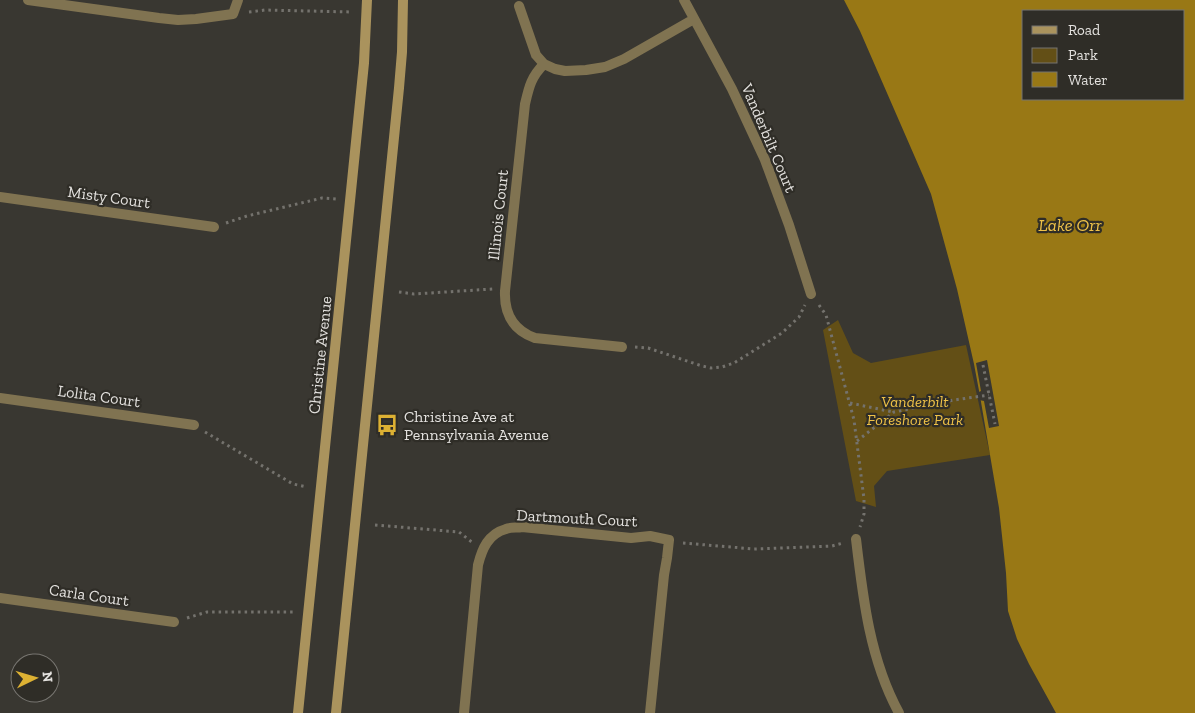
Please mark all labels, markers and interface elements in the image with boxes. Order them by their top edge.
legend [1022,10,1185,100]
text: Road [1068,21,1101,39]
text: Park [1068,46,1098,64]
text: Water [1068,71,1108,89]
street label: Vanderbilt Court [737,80,800,195]
street label: Illinois Court [484,169,512,261]
street label: Misty Court [67,182,152,212]
water label: Lake Orr [1038,214,1102,236]
street label: Christine Avenue [304,295,336,415]
street label: Lolita Court [57,381,142,411]
park label: Vanderbilt Foreshore Park [867,392,963,429]
place label: Christine Ave at Pennsylvania Avenue [404,407,549,444]
bus stop icon: Christine Ave at Pennsylvania Avenue [374,412,400,438]
street label: Dartmouth Court [516,505,638,531]
street label: Carla Court [48,580,130,610]
north arrow [10,653,60,703]
text: N [39,671,56,683]

